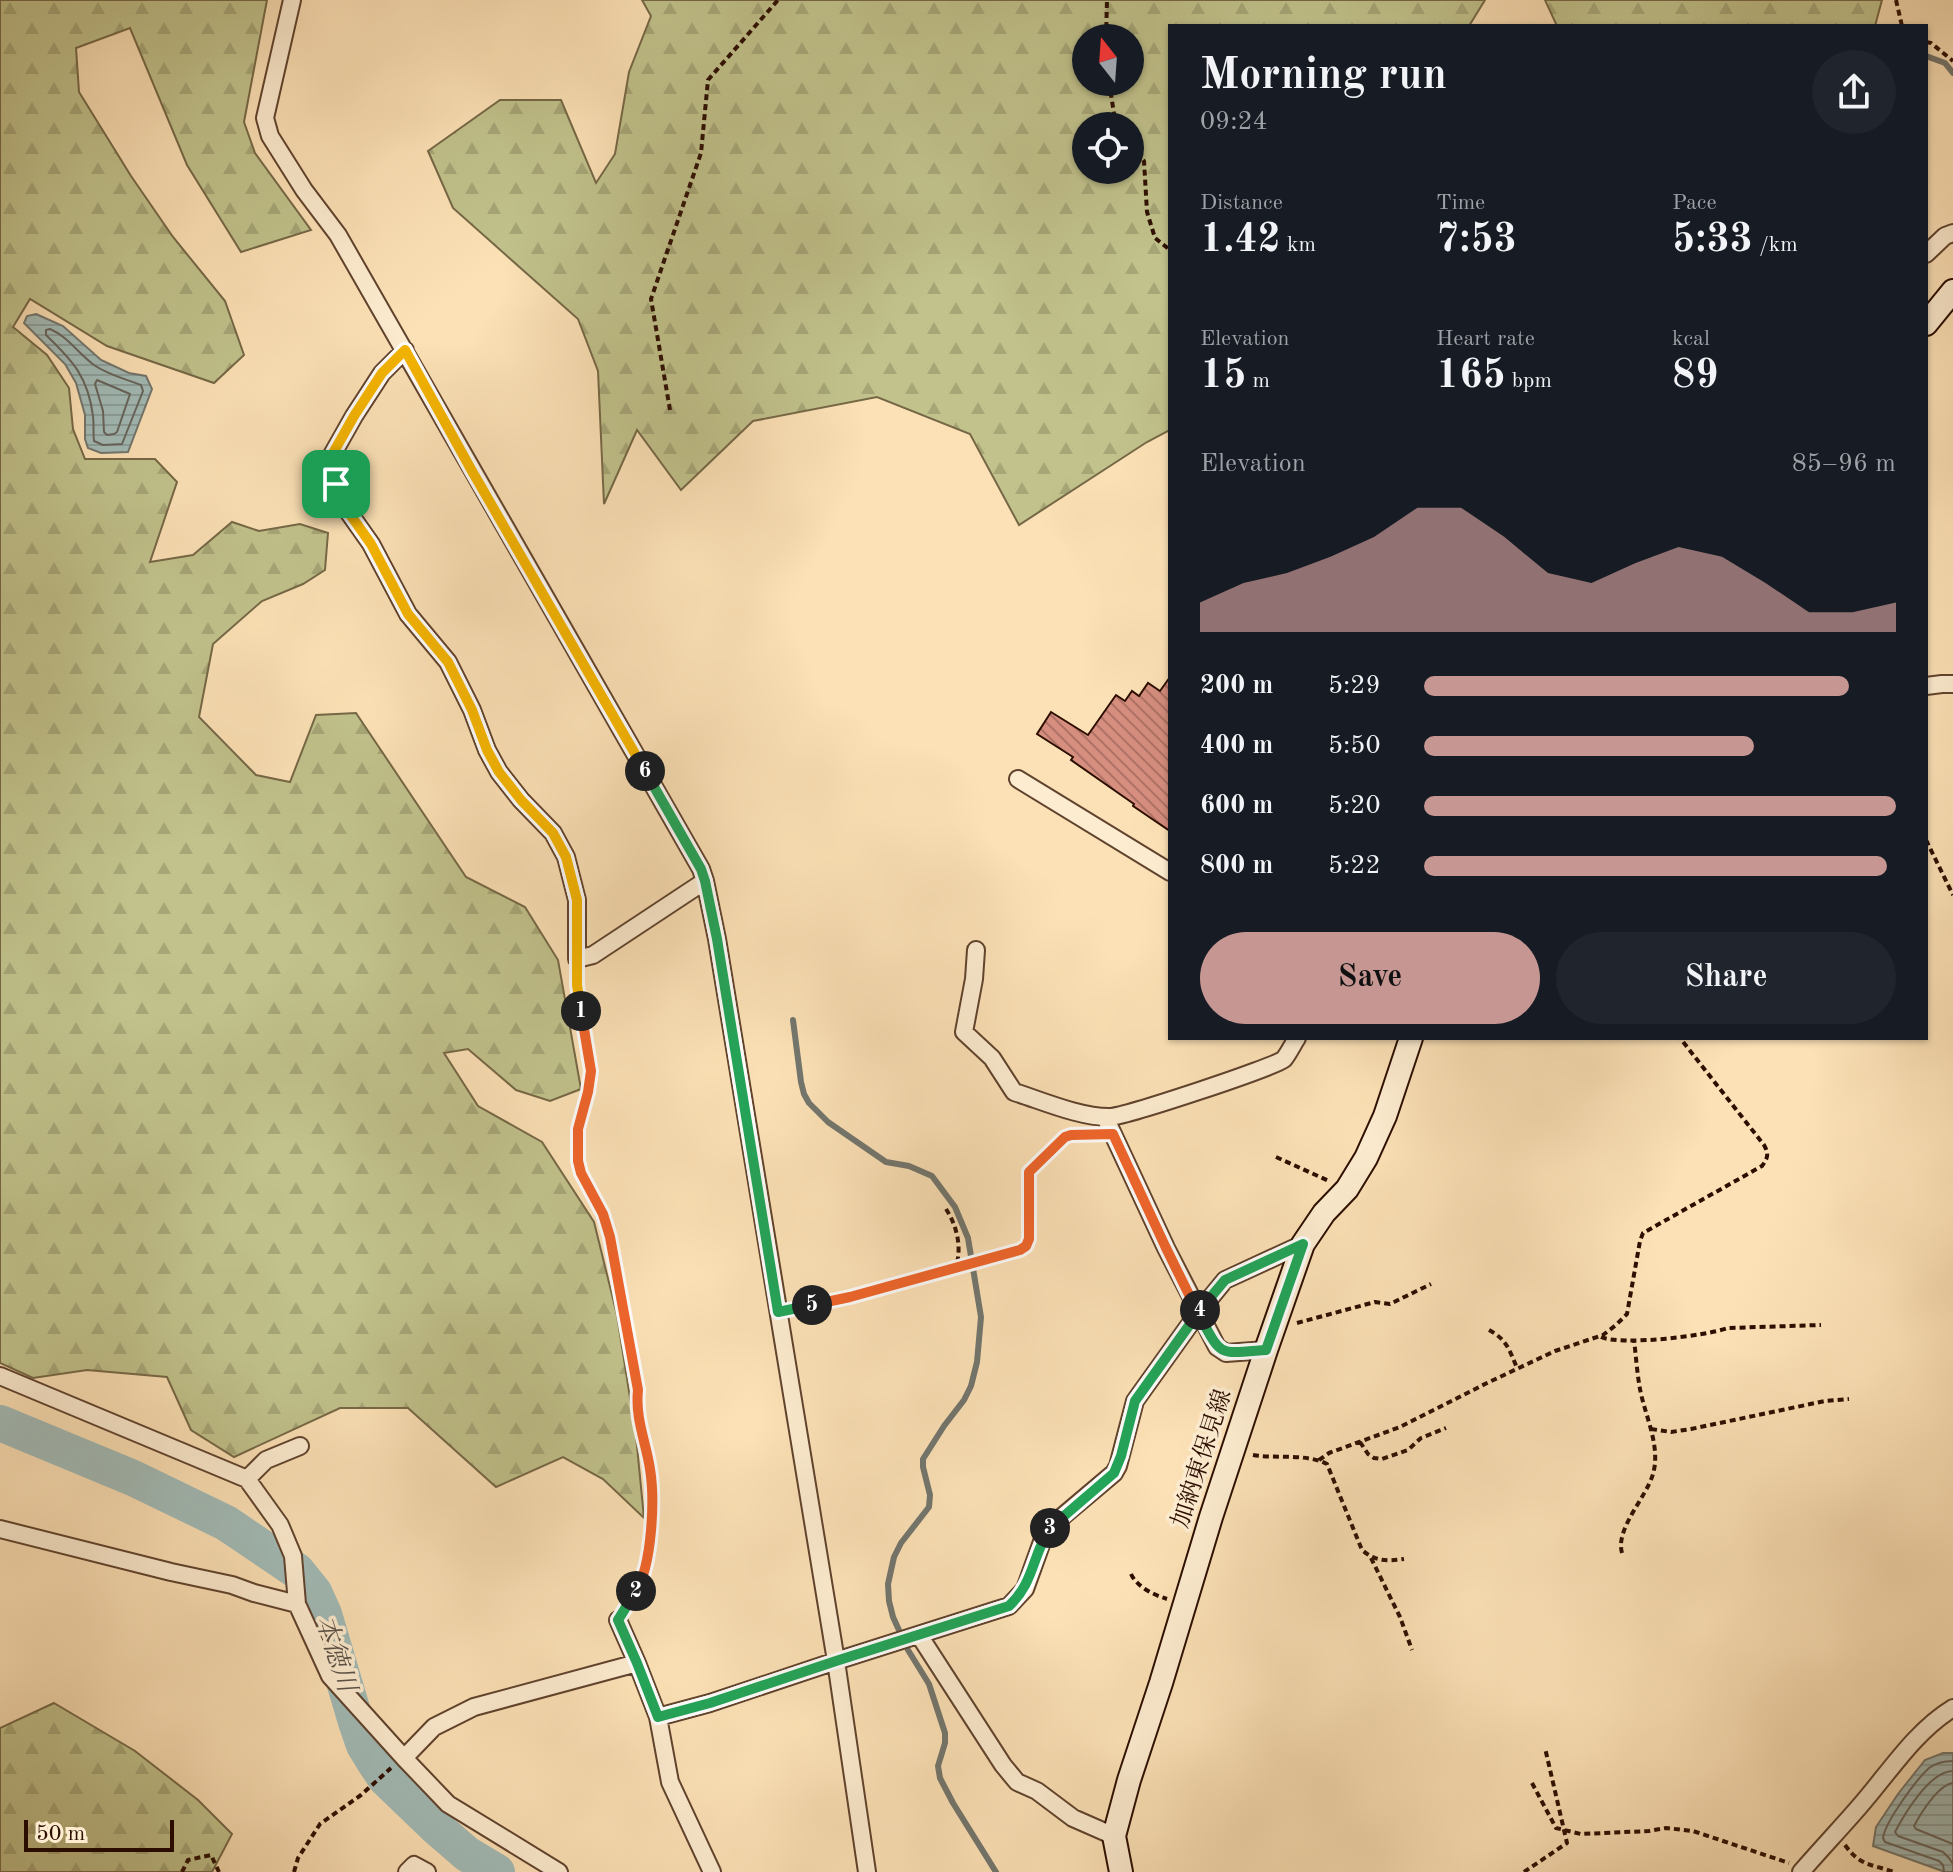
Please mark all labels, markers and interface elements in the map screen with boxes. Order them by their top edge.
north arrow [1072,24,1144,96]
map controls [1072,24,1144,184]
button: share [1812,50,1896,134]
text: Morning run [1200,54,1447,98]
text: 09:24 [1200,109,1268,135]
button: locate [1072,112,1144,184]
text: Distance [1200,192,1283,214]
text: Time [1436,192,1485,214]
text: Pace [1672,192,1717,214]
text: 1.42 [1200,221,1281,261]
text: 7:53 [1436,221,1517,261]
text: 5:33 [1672,221,1753,261]
text: km [1281,234,1316,256]
text: /km [1753,234,1798,256]
text: Elevation [1200,328,1290,350]
text: Heart rate [1436,328,1535,350]
text: kcal [1672,328,1710,350]
text: 15 [1200,357,1246,397]
text: 165 [1436,357,1506,397]
text: 89 [1672,357,1718,397]
text: m [1246,370,1270,392]
text: bpm [1506,370,1552,392]
pin [302,450,370,518]
text: Elevation [1200,451,1306,477]
text: 85–96 m [1792,451,1896,477]
icon: arrive [314,462,358,506]
text: 200 m [1200,673,1273,699]
text: 5:29 [1328,673,1381,699]
text: 400 m [1200,733,1273,759]
text: 5:50 [1328,733,1381,759]
pin: 6 [625,751,665,791]
text: 6 [639,760,651,782]
text: 600 m [1200,793,1273,819]
text: 5:20 [1328,793,1381,819]
text: 800 m [1200,853,1273,879]
text: 5:22 [1328,853,1381,879]
button: Save [1200,932,1540,1024]
button: Share [1556,932,1896,1024]
pin: 1 [561,991,601,1031]
text: 1 [575,1000,587,1022]
pin: 5 [792,1285,832,1325]
pin: 4 [1180,1290,1220,1330]
text: 5 [806,1294,818,1316]
text: 4 [1194,1299,1206,1321]
street label: 加納東保見線 [1166,1386,1237,1531]
pin: 3 [1030,1508,1070,1548]
text: 3 [1044,1517,1056,1539]
pin: 2 [616,1571,656,1611]
text: 2 [630,1580,642,1602]
water label: 本徳川 [311,1612,362,1698]
scale bar [24,1816,174,1852]
text: 50 m [36,1823,85,1845]

